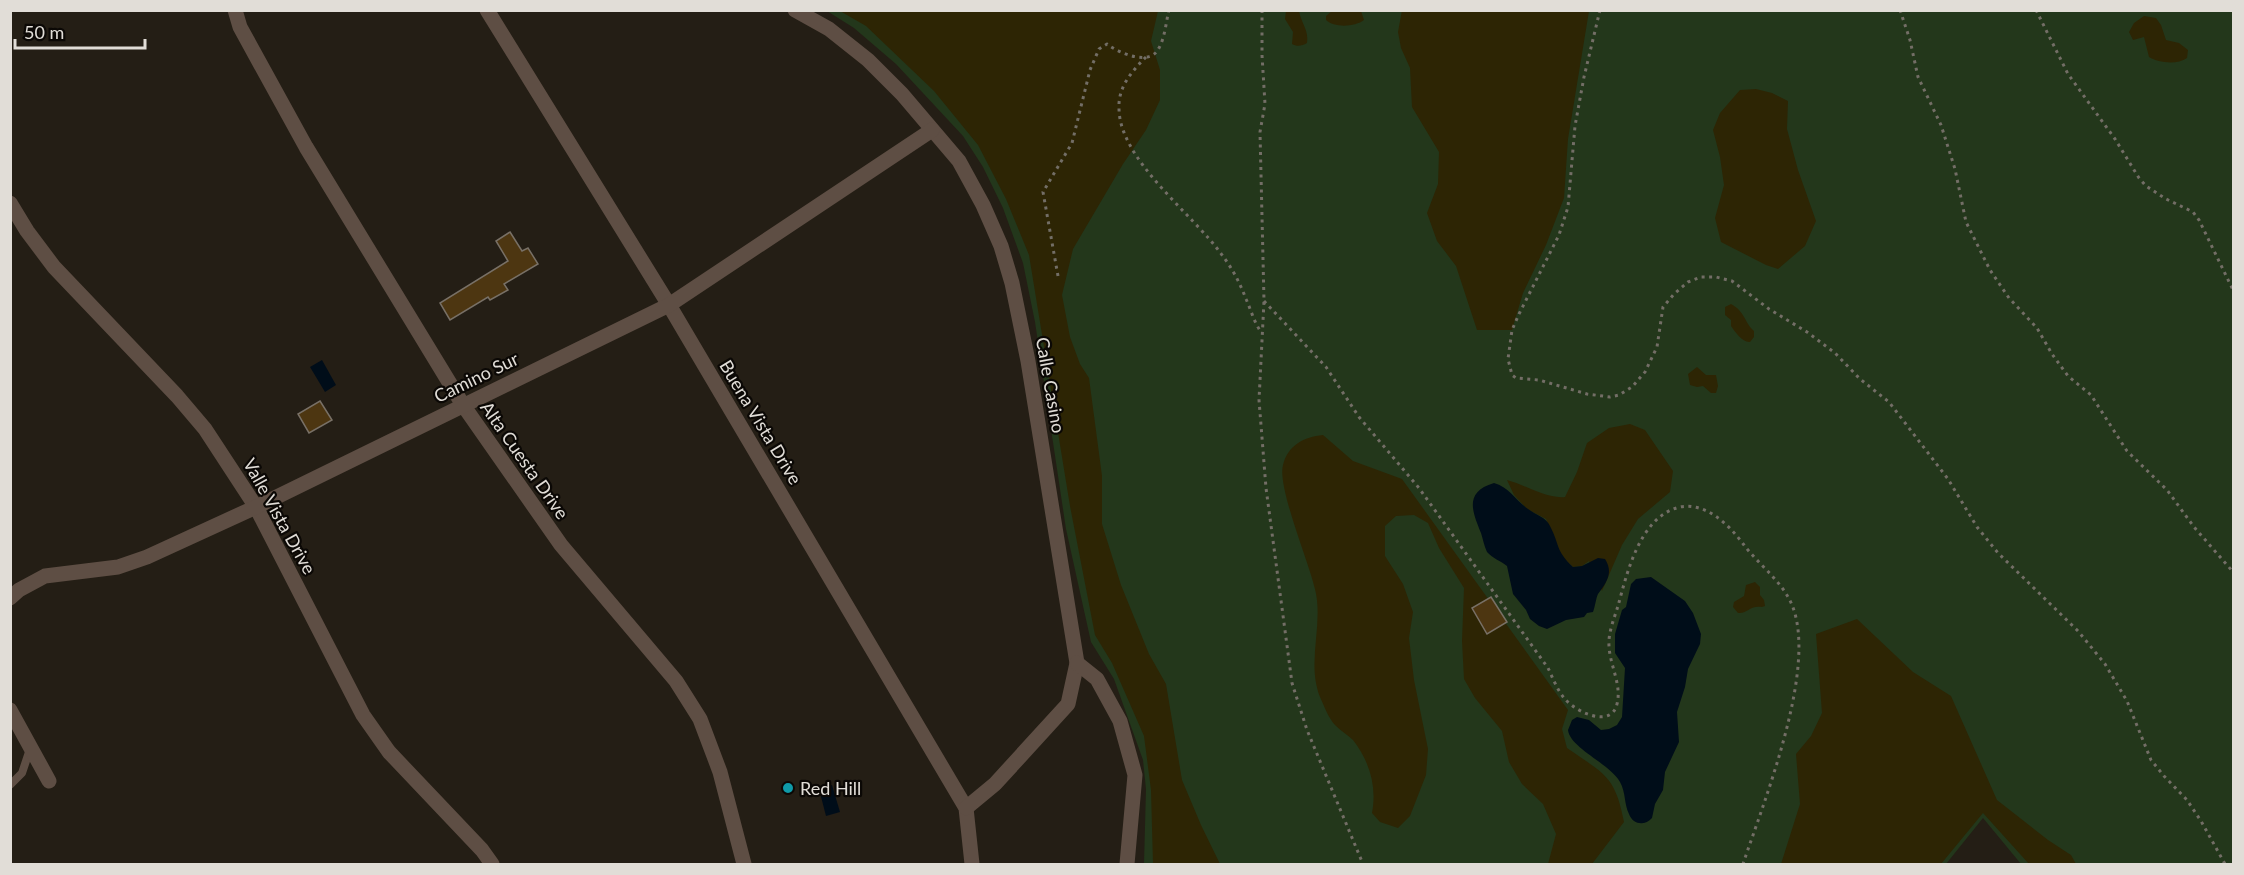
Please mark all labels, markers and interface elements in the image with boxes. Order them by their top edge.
scale bar [15,12,146,50]
text: 50 m [24,21,64,43]
street label: Calle Casino [1032,335,1070,435]
street label: Camino Sur [430,347,522,407]
street label: Buena Vista Drive [715,356,807,488]
street label: Alta Cuesta Drive [476,397,574,523]
street label: Valle Vista Drive [239,454,321,578]
place label: Red Hill [800,777,861,799]
marker: Red Hill [781,781,795,795]

